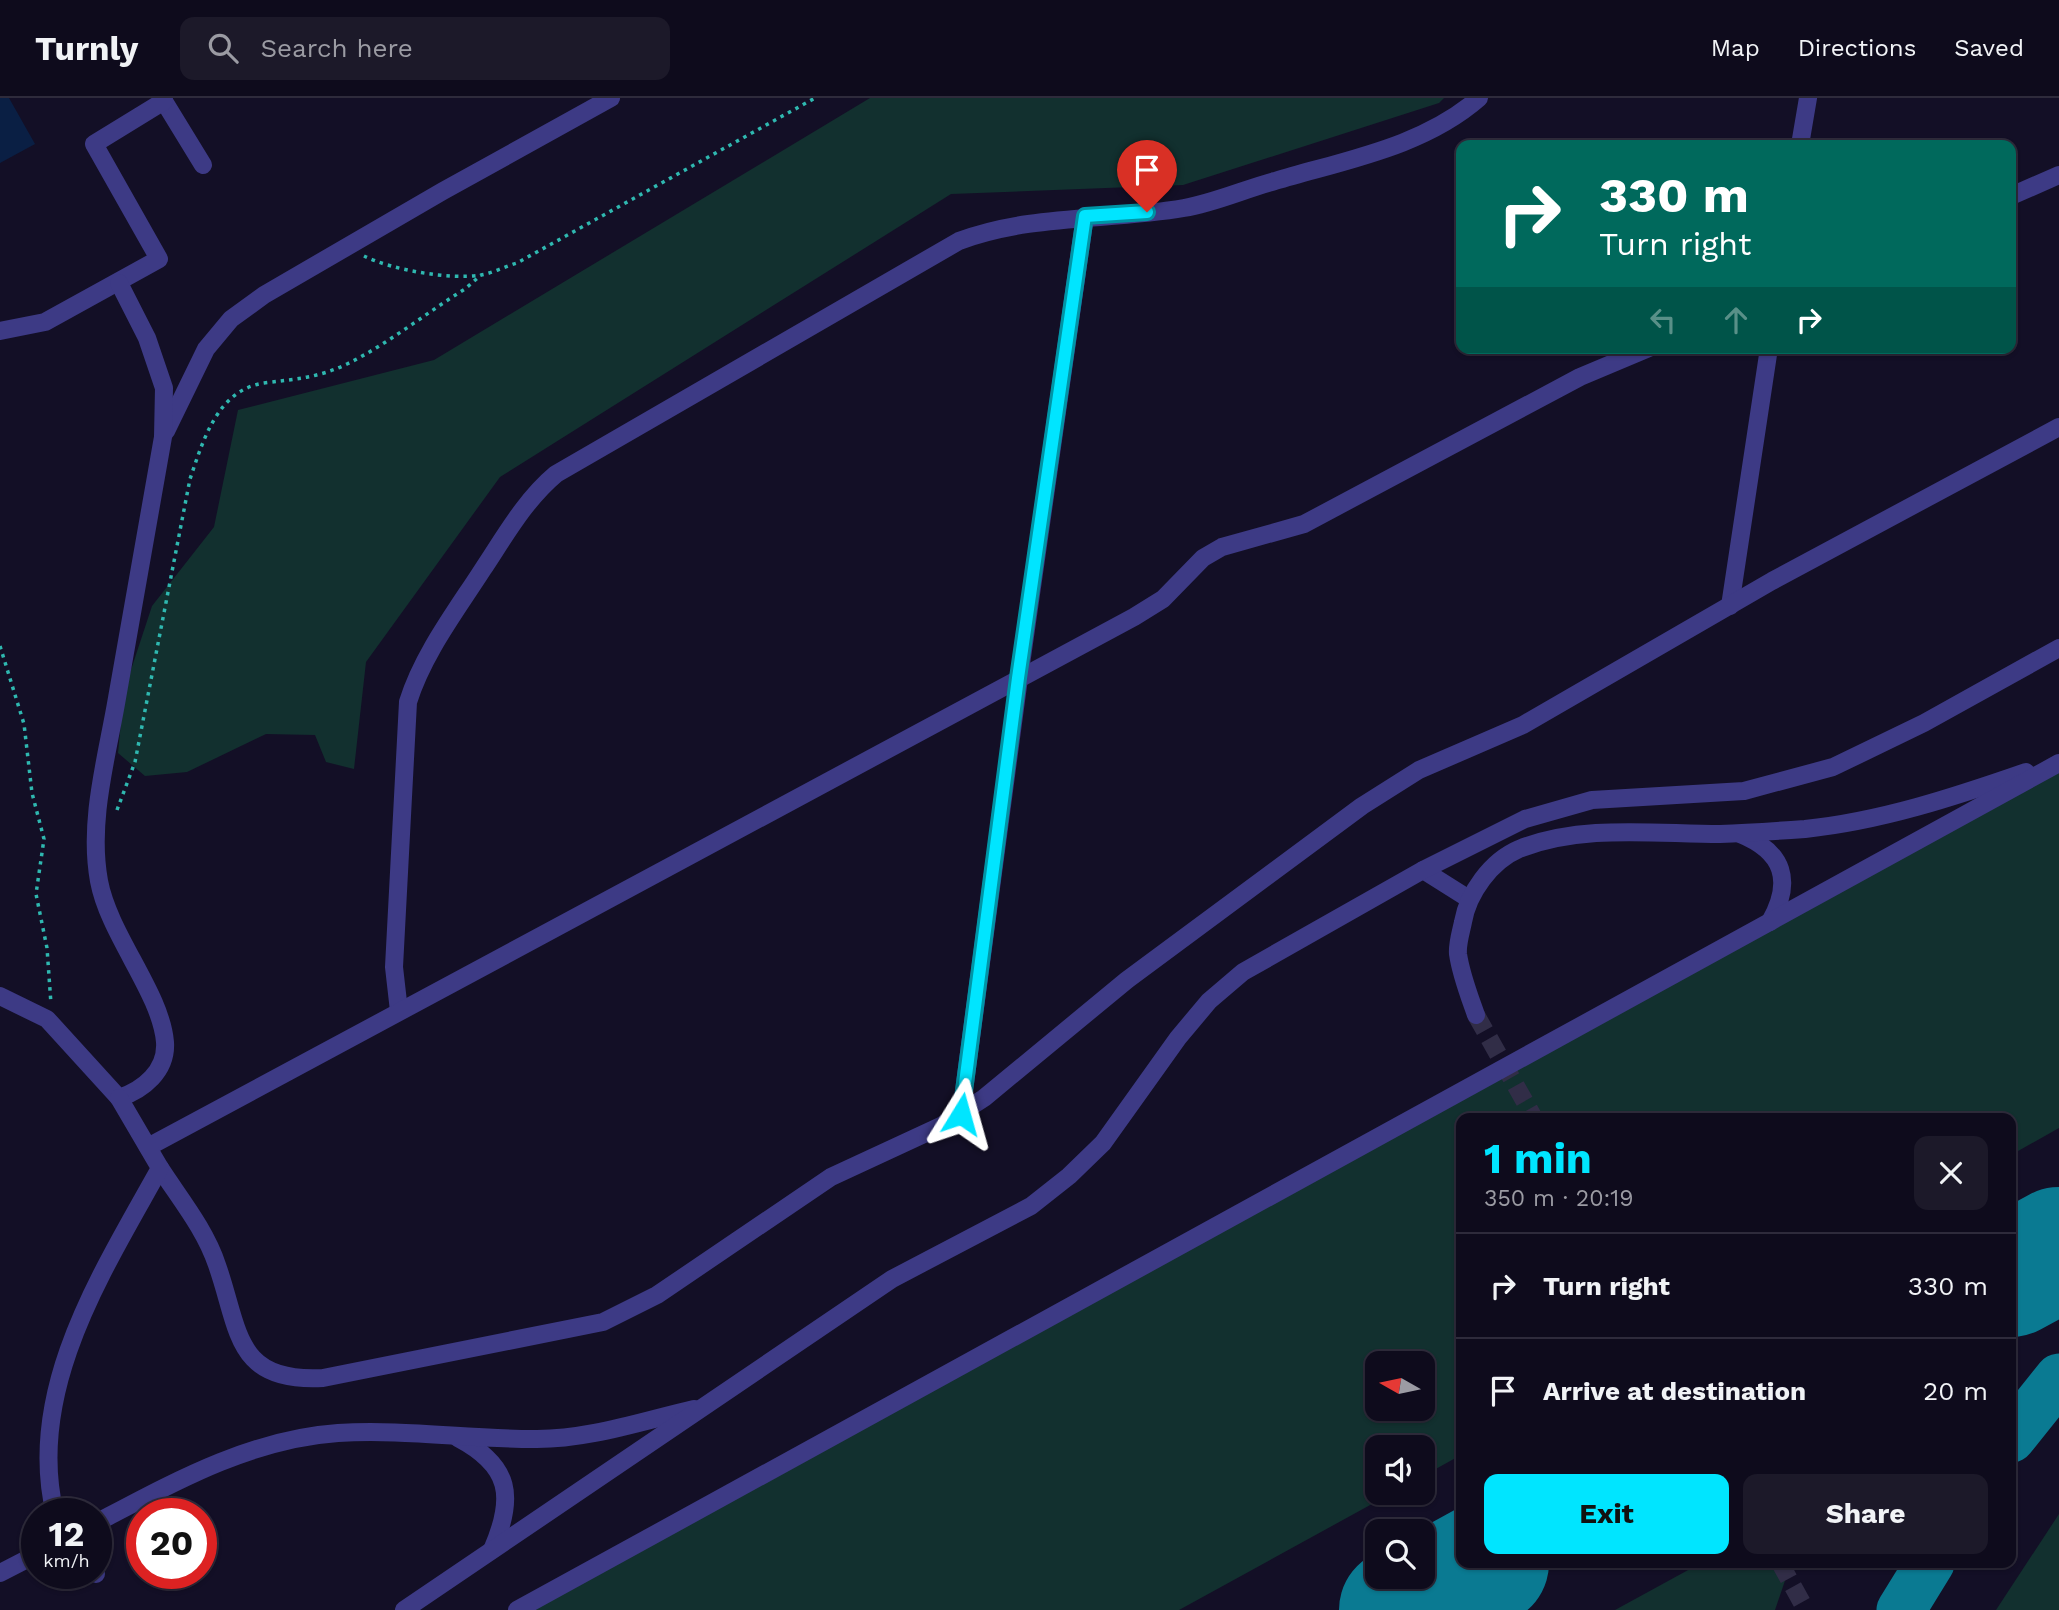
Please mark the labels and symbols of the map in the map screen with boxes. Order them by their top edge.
pin [1117,140,1177,212]
position arrow [924,1077,998,1151]
north arrow [1365,1351,1435,1421]
speed limit sign: 20 [126,1498,217,1589]

